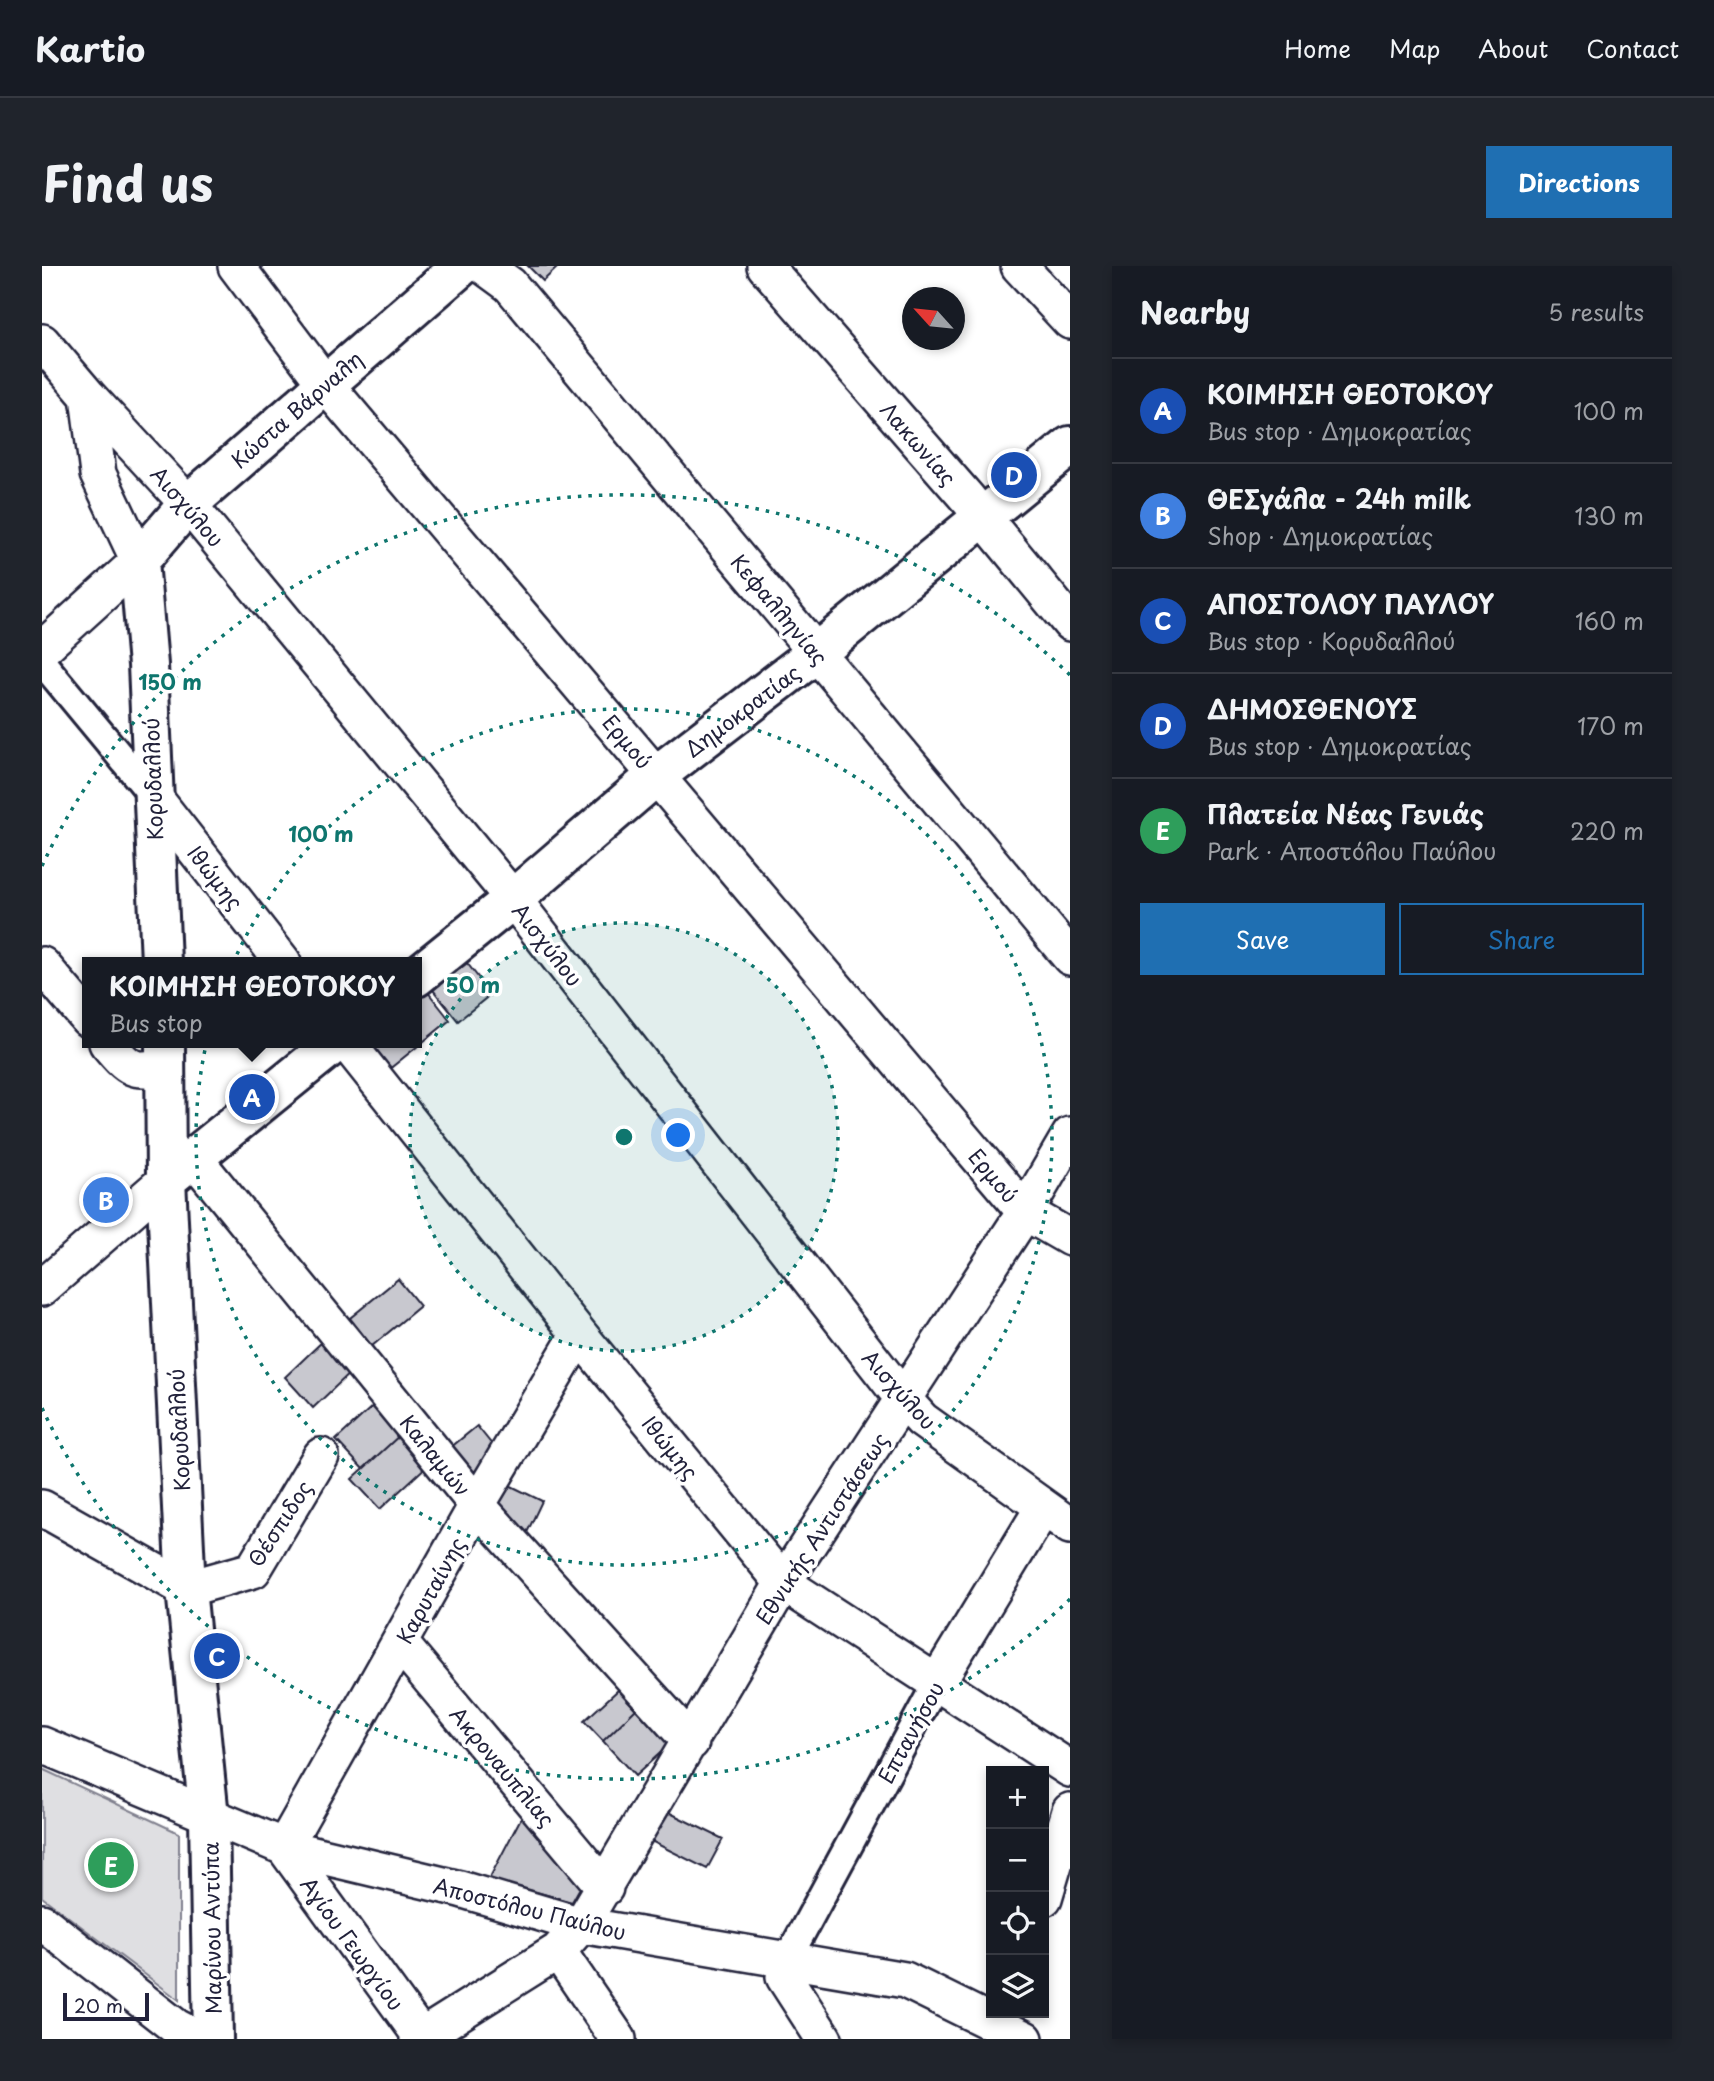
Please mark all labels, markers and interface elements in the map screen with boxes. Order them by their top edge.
text: Kartio [35,23,145,73]
text: Home [1284,30,1351,66]
text: Map [1389,30,1440,66]
text: About [1478,30,1548,66]
text: Contact [1586,30,1679,66]
text: Find us [42,145,213,219]
button: Directions [1486,146,1672,218]
north arrow [902,287,965,350]
text: Nearby [1140,289,1250,334]
text: 5 results [1548,294,1644,329]
street label: Κώστα Βάρναλη [223,343,369,475]
text: ΚΟΙΜΗΣΗ ΘΕΟΤΟΚΟΥ [1207,374,1493,413]
text: A [1154,393,1172,428]
text: 100 m [1574,393,1644,428]
street label: Λακωνίας [873,394,965,492]
text: Bus stop · Δημοκρατίας [1207,413,1472,448]
pin: D [991,449,1037,501]
street label: Αισχύλου [144,459,232,553]
text: ΘΕΣγάλα - 24h milk [1207,479,1471,518]
text: B [1155,498,1171,533]
text: 130 m [1574,498,1644,533]
text: Shop · Δημοκρατίας [1207,518,1433,553]
street label: Κεφαλληνίας [724,546,836,672]
text: ΑΠΟΣΤΟΛΟΥ ΠΑΥΛΟΥ [1207,584,1494,623]
text: C [1154,603,1172,638]
text: 160 m [1575,603,1644,638]
text: Bus stop · Κορυδαλλού [1207,623,1455,658]
street label: Δημοκρατίας [677,656,807,764]
text: 150 m [138,665,202,697]
text: ΔΗΜΟΣΘΕΝΟΥΣ [1207,689,1417,728]
street label: Ερμού [596,707,660,775]
text: D [1154,708,1172,743]
text: 170 m [1577,708,1644,743]
street label: Κορυδαλλού [134,717,170,841]
text: Bus stop · Δημοκρατίας [1207,728,1472,763]
text: Πλατεία Νέας Γενιάς [1207,794,1484,833]
text: E [1156,813,1170,848]
text: 220 m [1570,813,1644,848]
text: 100 m [288,817,354,849]
text: Park · Αποστόλου Παύλου [1207,833,1496,868]
street label: Ιθώμης [180,838,252,916]
street label: Αισχύλου [505,896,591,992]
button: Save [1140,903,1385,975]
button: Share [1399,903,1644,975]
popup [82,957,422,1048]
text: ΚΟΙΜΗΣΗ ΘΕΟΤΟΚΟΥ [109,966,395,1005]
text: 50 m [446,968,500,1000]
text: Bus stop [109,1005,203,1040]
pin: A [229,1071,275,1123]
your location [661,1118,695,1152]
centre of rings [612,1125,636,1149]
street label: Ερμού [962,1141,1026,1209]
pin: B [83,1174,129,1226]
street label: Αισχύλου [855,1342,945,1436]
street label: Κορυδαλλού [159,1368,197,1492]
street label: Καλαμών [393,1407,479,1503]
street label: Ιθώμης [635,1408,707,1486]
street label: Εθνικής Αντιστάσεως [747,1426,895,1630]
street label: Θέσπιδος [239,1473,319,1573]
street label: Καρυταίνης [388,1531,473,1649]
pin: C [194,1630,240,1682]
street label: Επτανήσου [869,1675,951,1789]
street label: Ακροναυπλίας [443,1699,563,1833]
map controls [986,1766,1049,2018]
button: + [986,1766,1049,1829]
button: − [986,1829,1049,1892]
pin: E [88,1839,134,1891]
street label: Μαρίνου Αντύπα [193,1841,228,2014]
street label: Αποστόλου Παύλου [430,1869,630,1947]
street label: Αγίου Γεωργίου [294,1870,412,2016]
button: locate [986,1892,1049,1955]
button: layers [986,1955,1049,2018]
scale bar [63,1990,149,2022]
text: 20 m [74,1991,123,2019]

